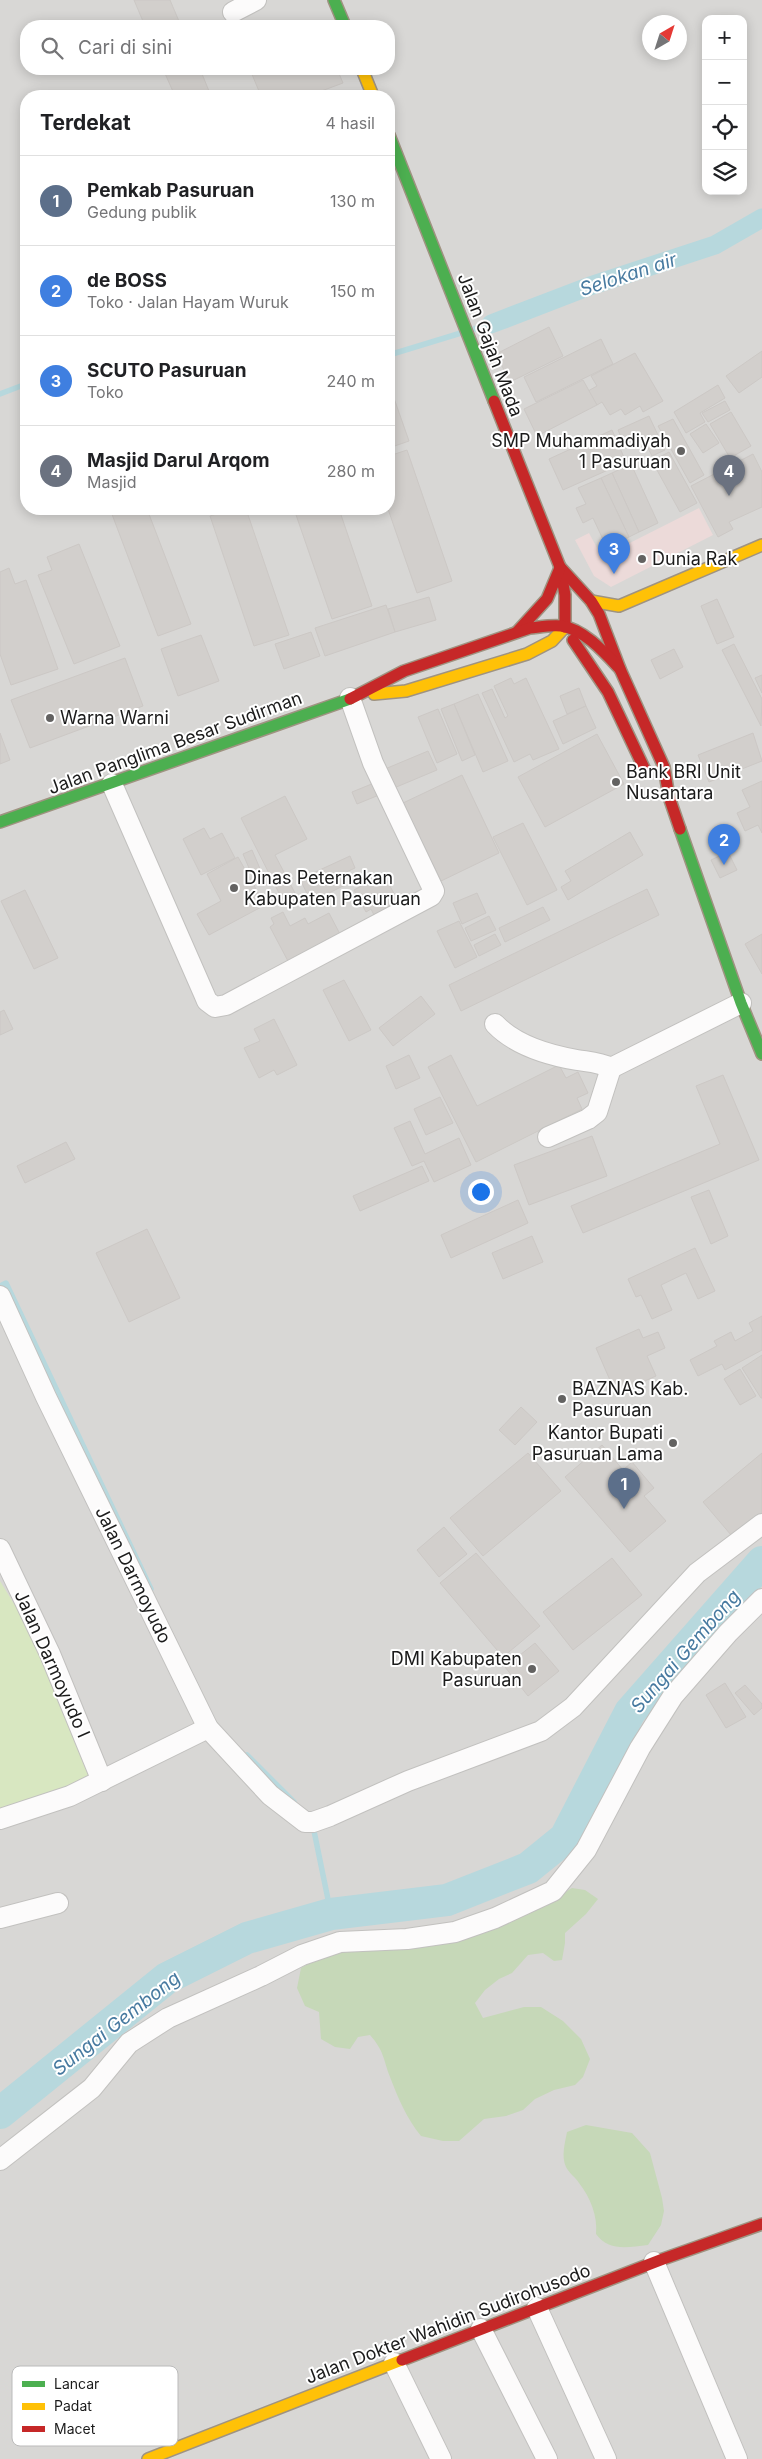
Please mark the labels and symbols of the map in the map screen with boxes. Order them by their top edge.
north arrow [642,15,687,60]
water label: Selokan air [577,248,680,301]
street label: Jalan Gajah Mada [453,270,527,419]
place label: SMP Muhammadiyah 1 Pasuruan [491,430,671,472]
marker: SMP Muhammadiyah 1 Pasuruan [675,445,687,457]
pin: 4 [713,455,745,496]
pin: 3 [598,533,630,574]
place label: Dunia Rak [652,548,737,569]
marker: Dunia Rak [636,553,648,565]
street label: Jalan Panglima Besar Sudirman [45,687,305,798]
place label: Warna Warni [60,707,169,728]
marker: Warna Warni [44,712,56,724]
place label: Bank BRI Unit Nusantara [626,761,741,803]
marker: Bank BRI Unit Nusantara [610,776,622,788]
pin: 2 [708,824,740,865]
place label: Dinas Peternakan Kabupaten Pasuruan [244,867,421,909]
marker: Dinas Peternakan Kabupaten Pasuruan [228,882,240,894]
your location [468,1179,494,1205]
place label: BAZNAS Kab. Pasuruan [572,1378,689,1420]
marker: BAZNAS Kab. Pasuruan [556,1393,568,1405]
place label: Kantor Bupati Pasuruan Lama [532,1422,663,1464]
marker: Kantor Bupati Pasuruan Lama [667,1437,679,1449]
pin: 1 [608,1468,640,1509]
street label: Jalan Darmoyudo [91,1503,176,1647]
water label: Sungai Gembong [626,1585,745,1718]
street label: Jalan Darmoyudo I [10,1587,94,1741]
place label: DMI Kabupaten Pasuruan [391,1648,522,1690]
marker: DMI Kabupaten Pasuruan [526,1663,538,1675]
water label: Sungai Gembong [48,1966,185,2080]
street label: Jalan Dokter Wahidin Sudirohusodo [302,2259,593,2388]
legend [12,2366,178,2446]
text: Lancar [54,2375,99,2392]
text: Padat [54,2397,92,2414]
text: Macet [54,2420,96,2437]

